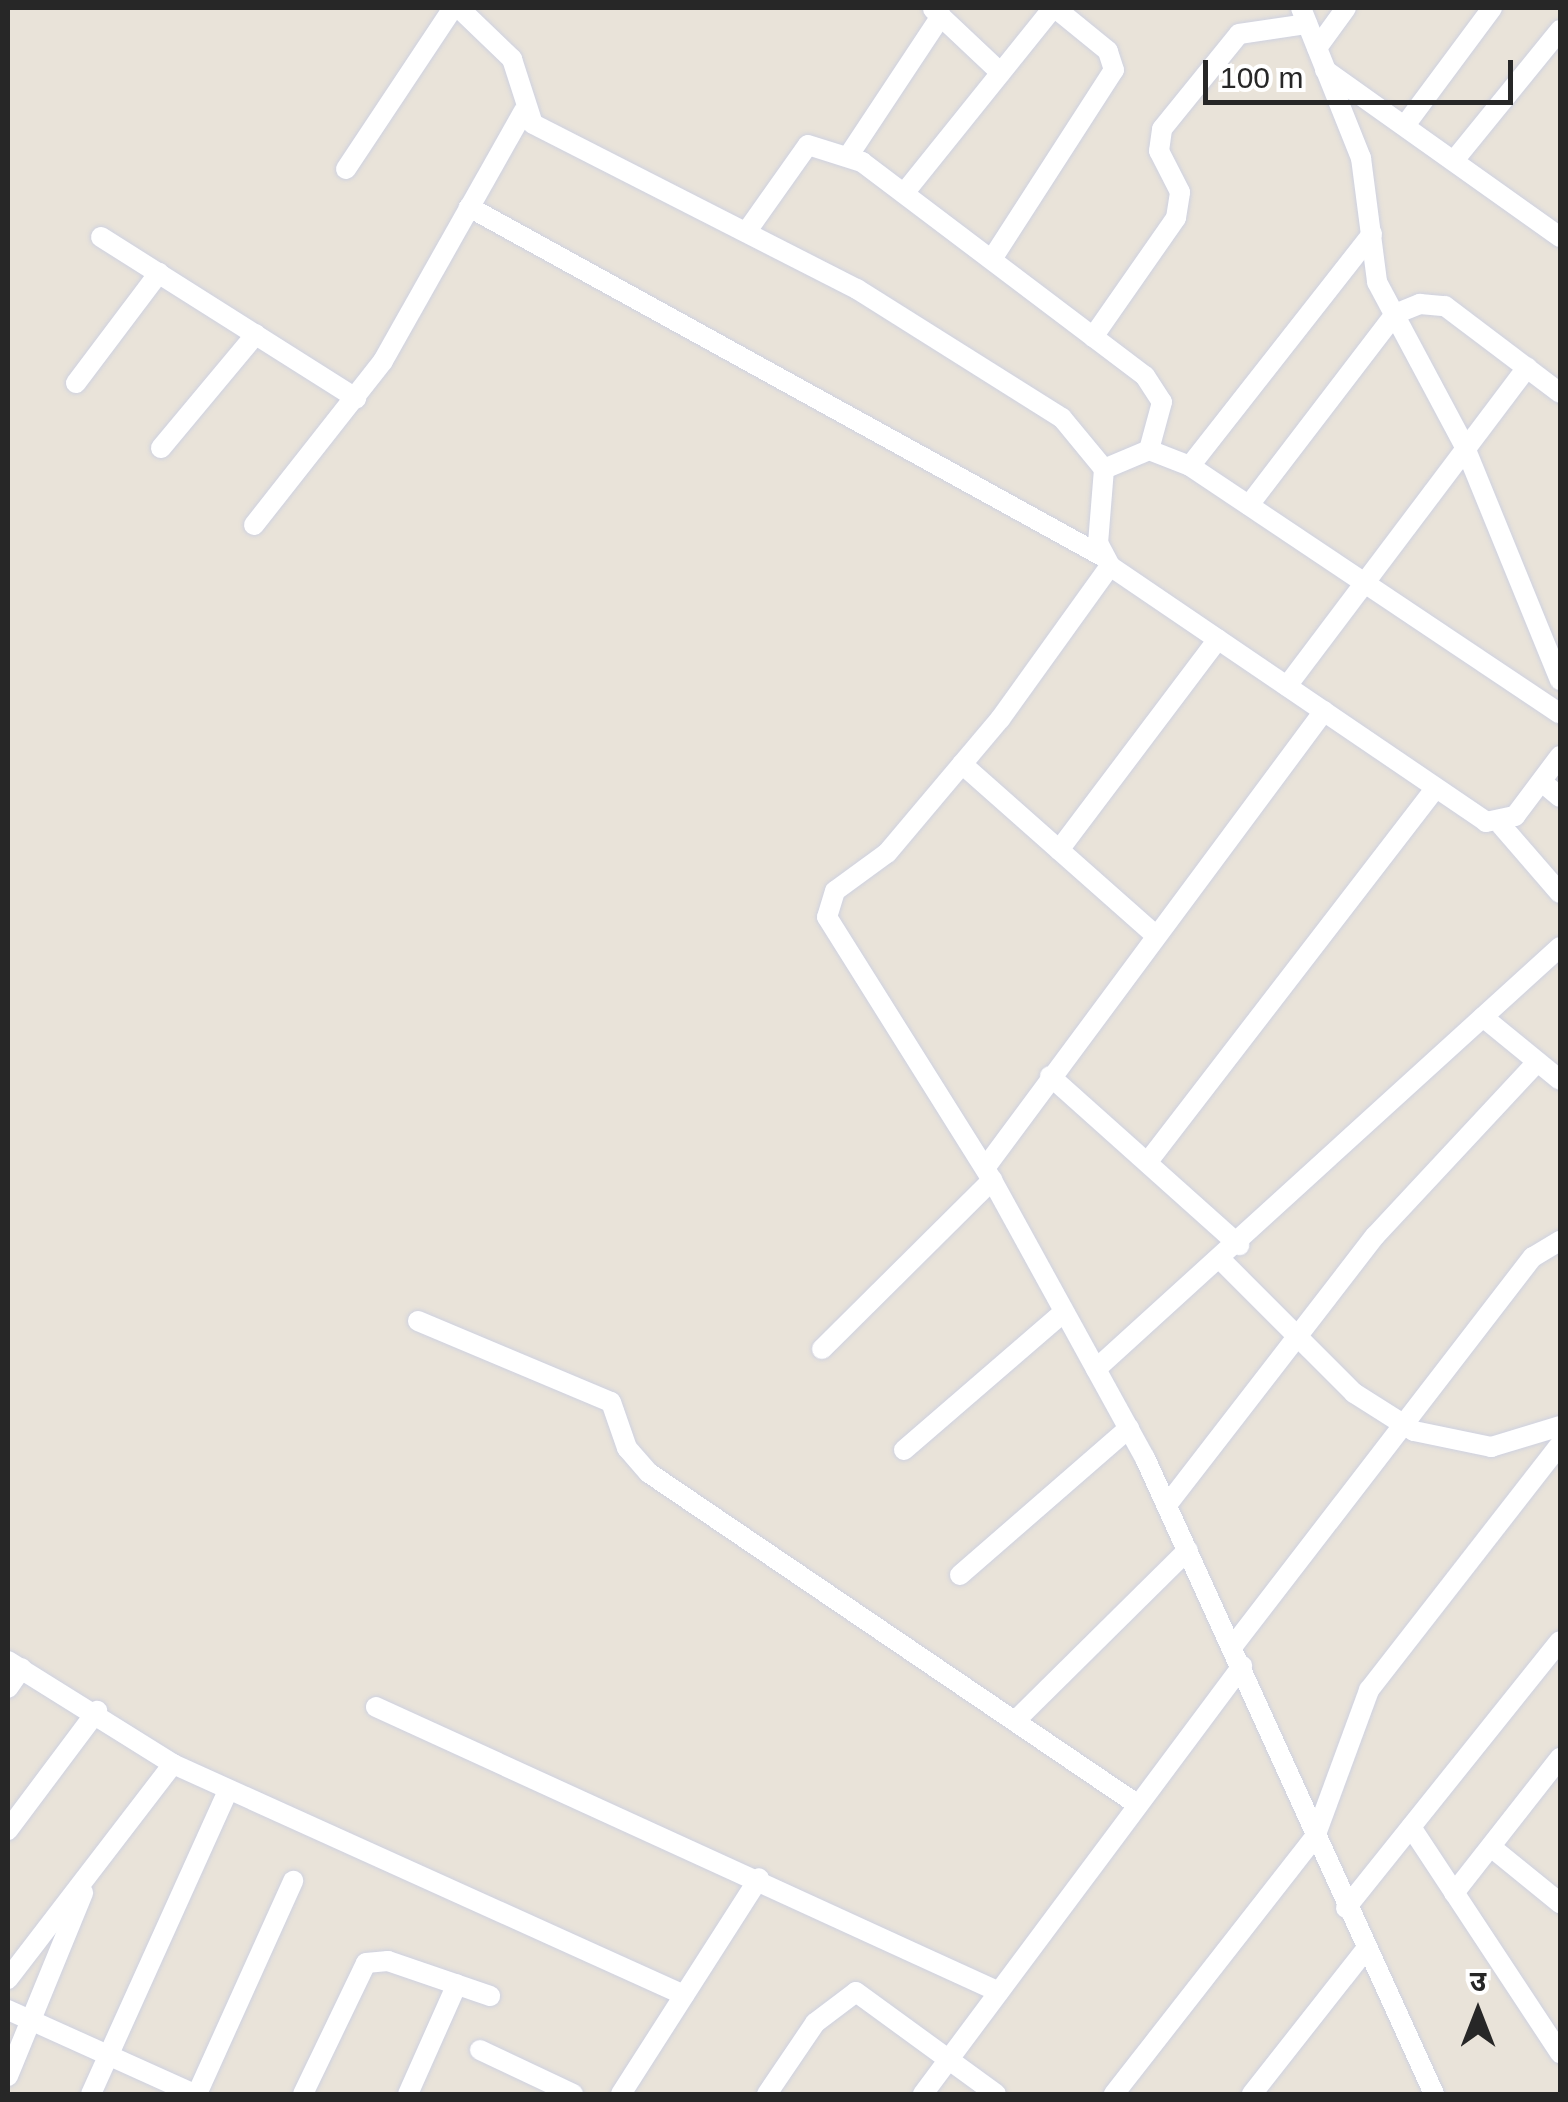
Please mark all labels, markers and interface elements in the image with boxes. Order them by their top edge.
scale bar [1208,40,1518,102]
text: 100 m [1220,61,1303,94]
north arrow [1428,1962,1528,2062]
text: उ [1470,1966,1486,1997]

